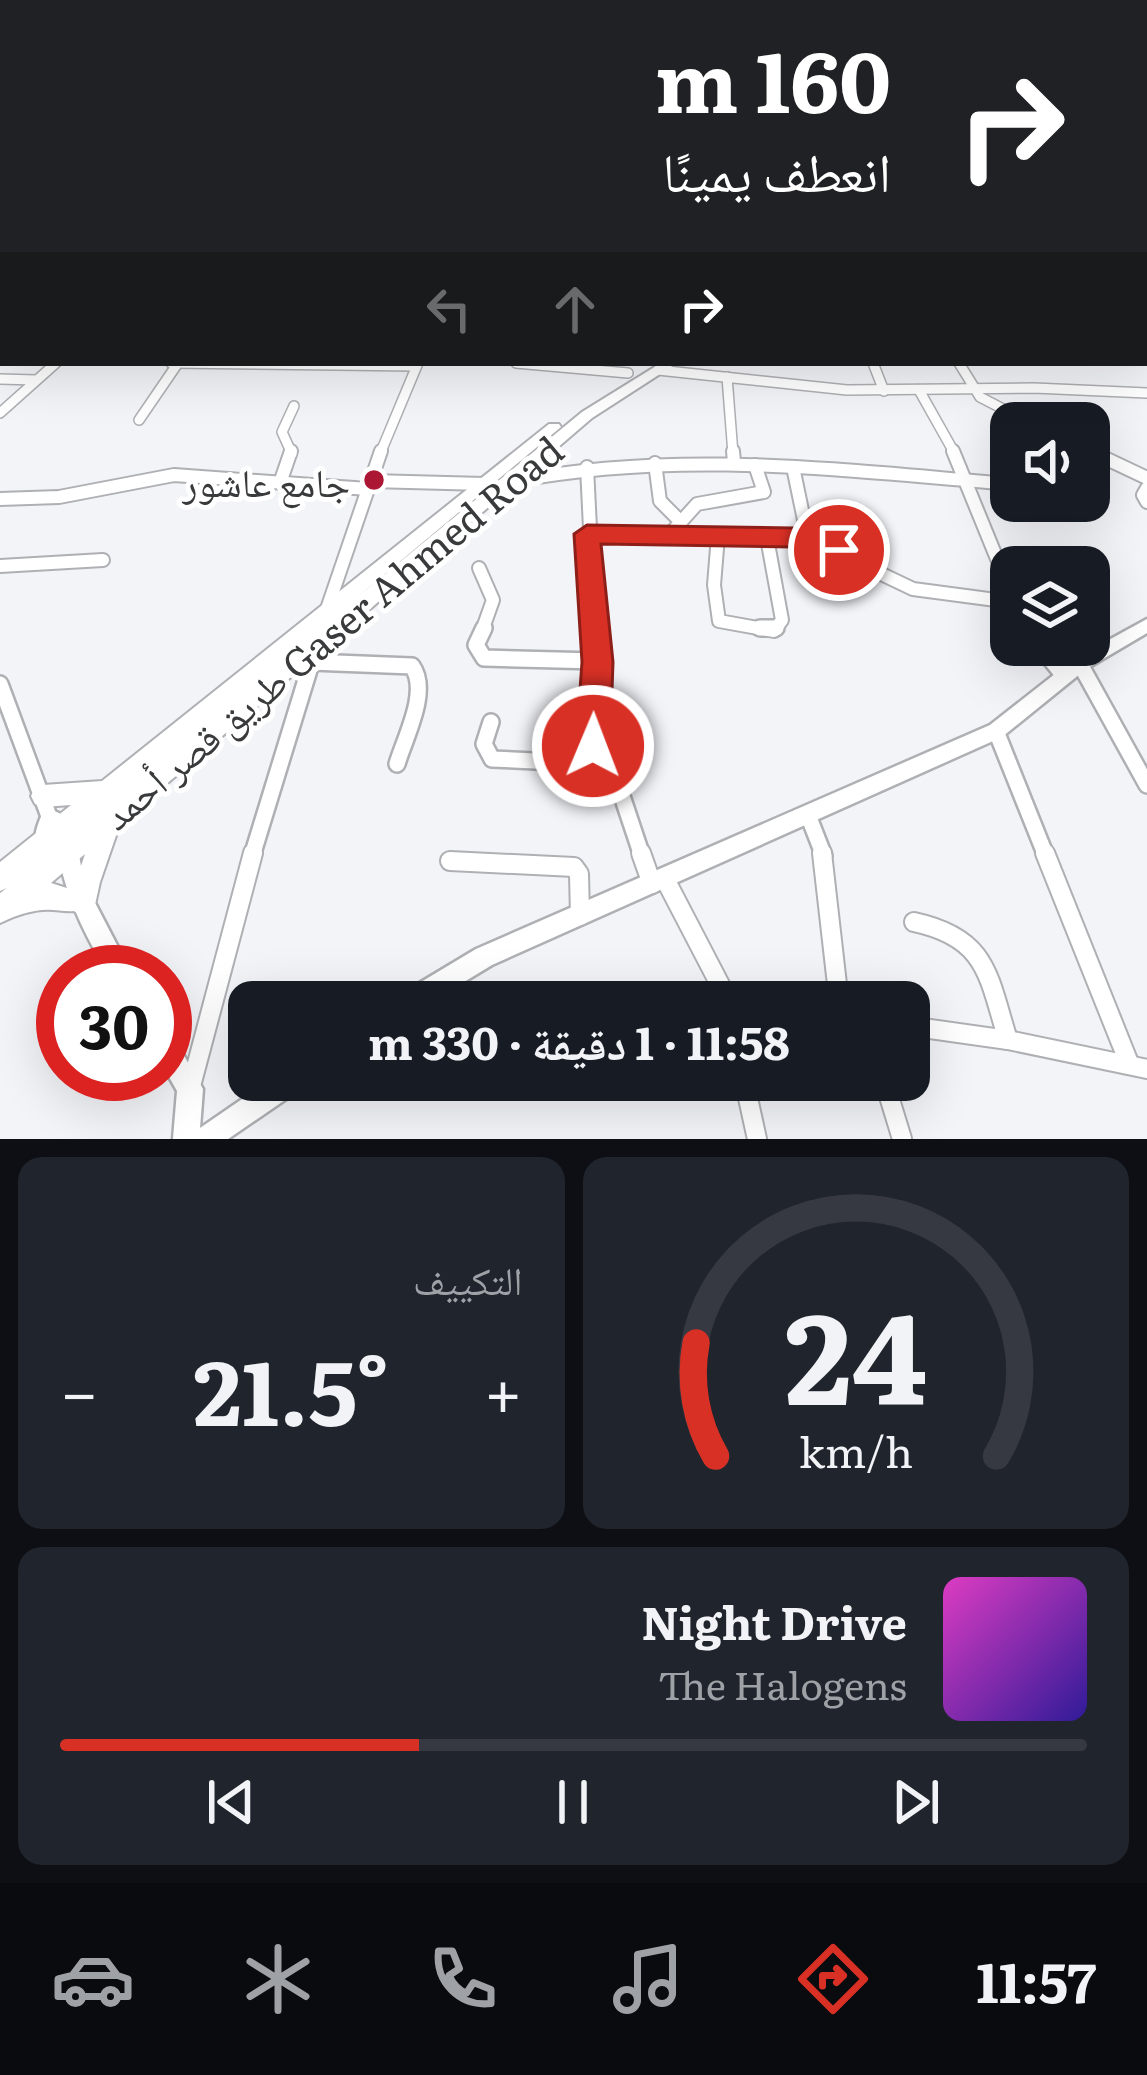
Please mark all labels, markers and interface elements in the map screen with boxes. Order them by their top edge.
text: 160 m [655,14,891,139]
icon: right [933,48,1089,204]
text: انعطف يمينًا [662,128,891,209]
icon: left [416,276,482,342]
icon: ahead [542,276,608,342]
icon: right [668,276,734,342]
map controls [990,402,1110,666]
button: sound [990,402,1110,522]
street label: طريق قصر أحمد Gaser Ahmed Road [88,420,574,842]
place label: جامع عاشور [182,451,350,509]
marker: جامع عاشور [361,467,387,493]
pin [788,499,890,601]
icon: arrive [806,517,872,583]
button: layers [990,546,1110,666]
position arrow [530,683,656,809]
speed limit sign: 30 [36,945,192,1101]
text: 11:58 · 1 دقيقة · 330 m [368,1007,790,1074]
text: التكييف [413,1249,523,1307]
text: 24 [785,1258,927,1443]
text: 21.5° [193,1320,389,1454]
text: − [60,1339,98,1437]
text: + [484,1339,523,1437]
text: km/h [799,1418,913,1481]
text: Night Drive [641,1587,907,1654]
text: The Halogens [658,1654,907,1712]
icon: previous [198,1769,264,1835]
icon: pause [540,1769,606,1835]
icon: next [883,1769,949,1835]
icon: car [51,1937,135,2021]
icon: climate [236,1937,320,2021]
icon: phone [421,1937,505,2021]
icon: music [606,1937,690,2021]
icon: directions [791,1937,875,2021]
text: 11:57 [976,1939,1096,2020]

